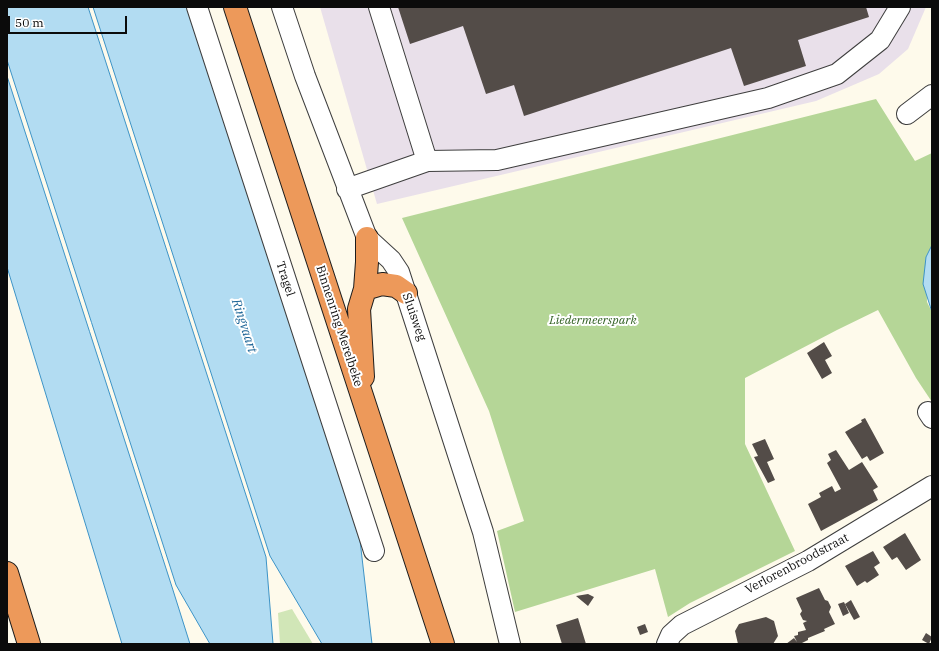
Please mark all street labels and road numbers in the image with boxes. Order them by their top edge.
street label: Tragel [273,260,297,298]
street label: Binnenring Merelbeke [313,264,365,388]
street label: Sluisweg [399,291,429,343]
street label: Verlorenbroodstraat [743,531,851,597]

